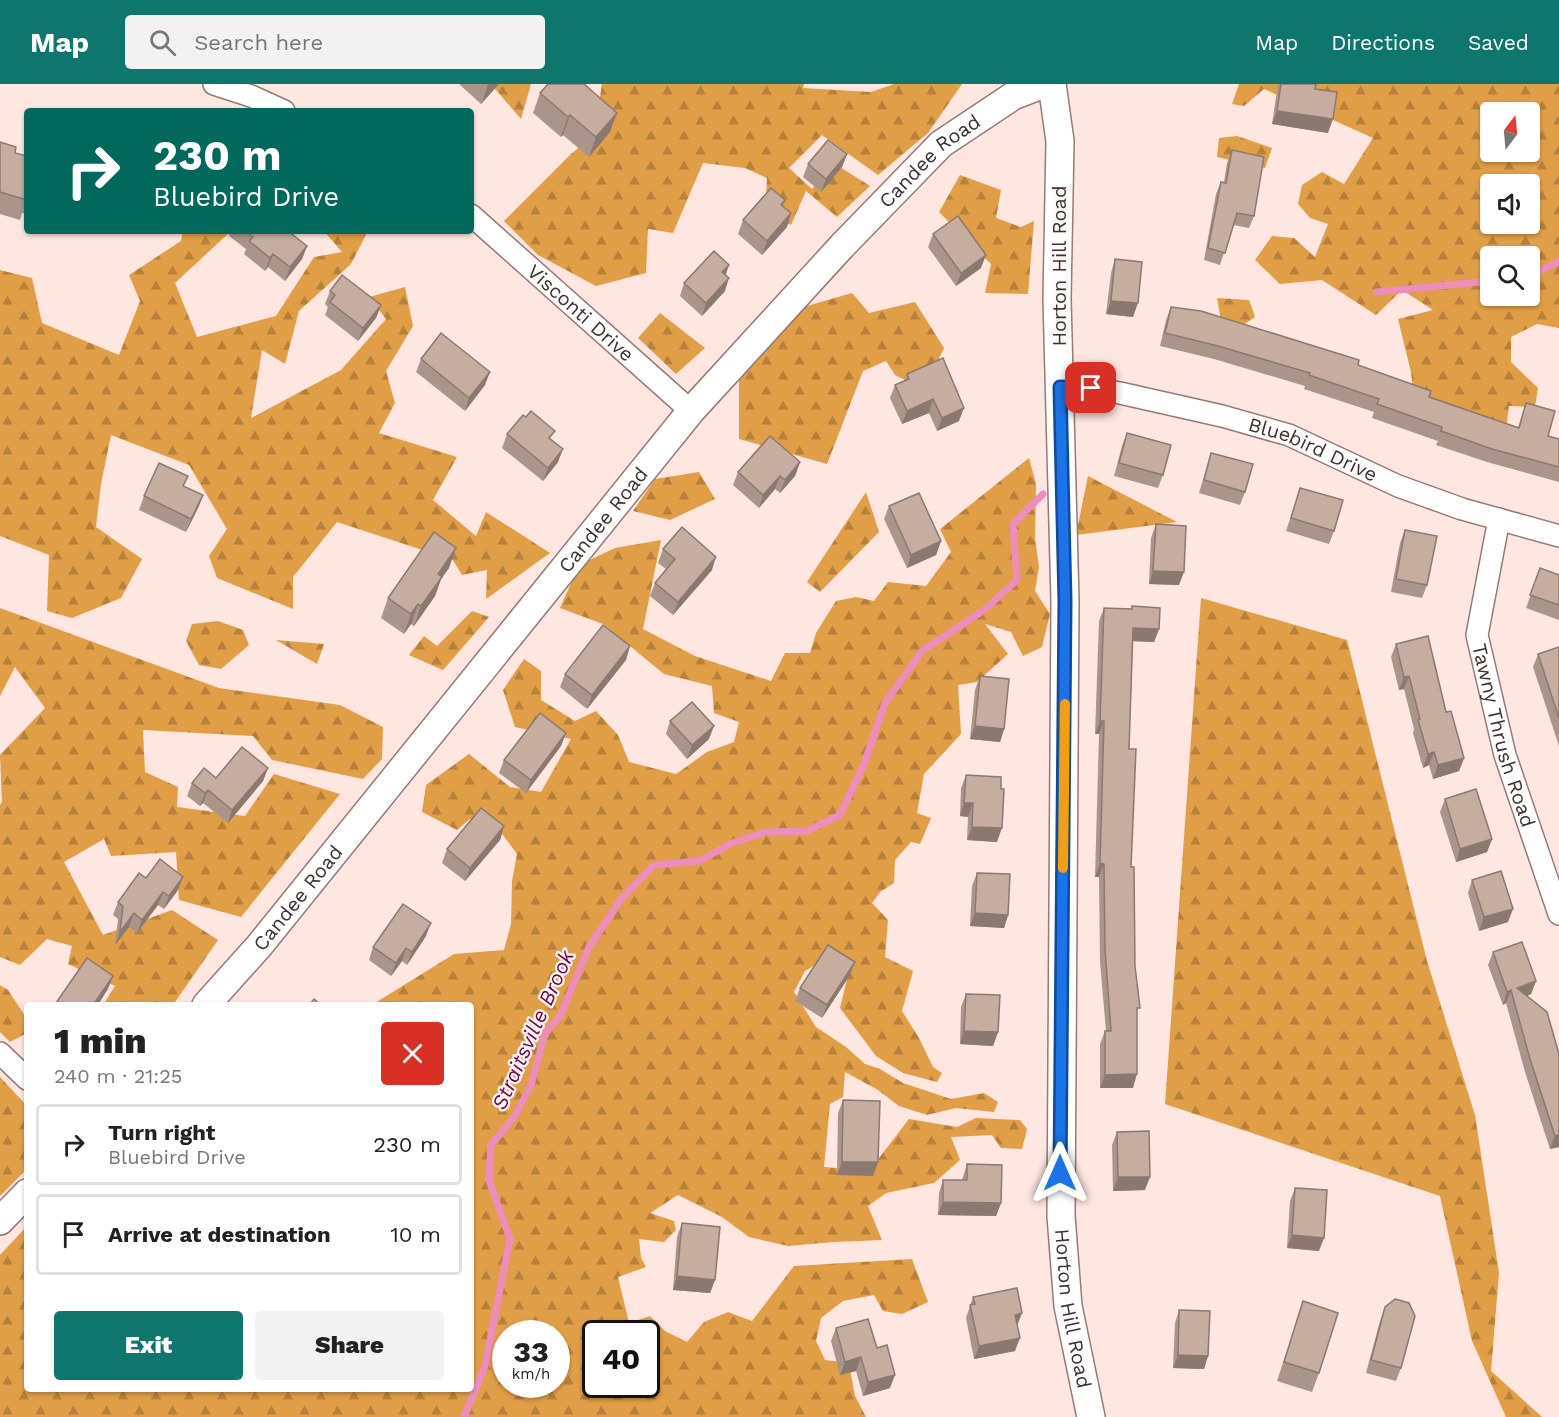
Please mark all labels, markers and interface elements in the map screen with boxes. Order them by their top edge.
search box [125,15,545,69]
text: Map [30,26,89,59]
icon: search [146,26,179,59]
text: Search here [194,30,323,55]
text: Map [1255,30,1298,55]
text: Directions [1331,30,1435,55]
text: Saved [1468,30,1529,55]
north arrow [1480,102,1540,162]
map controls [1480,102,1540,306]
street label: Candee Road [874,109,985,213]
text: 230 m [153,131,282,180]
icon: right [54,132,132,210]
button: sound [1480,174,1540,234]
text: Bluebird Drive [153,181,339,213]
street label: Horton Hill Road [1047,186,1071,346]
button: search [1480,246,1540,306]
street label: Visconti Drive [523,259,639,367]
pin [1065,362,1116,413]
icon: arrive [1074,371,1107,404]
street label: Bluebird Drive [1246,412,1381,487]
street label: Candee Road [553,462,653,578]
street label: Tawny Thrush Road [1467,641,1541,830]
street label: Candee Road [248,840,348,956]
water label: Straitsville Brook [486,946,579,1113]
text: 1 min [54,1020,147,1062]
button: close [381,1022,444,1085]
text: 240 m · 21:25 [54,1064,182,1088]
text: Turn right [108,1120,215,1145]
icon: right [57,1128,90,1161]
text: 230 m [373,1132,441,1157]
position arrow [1028,1141,1092,1205]
text: Bluebird Drive [108,1145,246,1169]
icon: arrive [57,1218,90,1251]
text: Arrive at destination [108,1222,331,1247]
text: 10 m [390,1222,441,1247]
street label: Horton Hill Road [1050,1228,1097,1390]
button: Exit [54,1311,243,1380]
button: Share [255,1311,444,1380]
speed limit sign: 40 [582,1320,660,1398]
text: 33 [513,1334,549,1369]
text: km/h [512,1365,550,1383]

